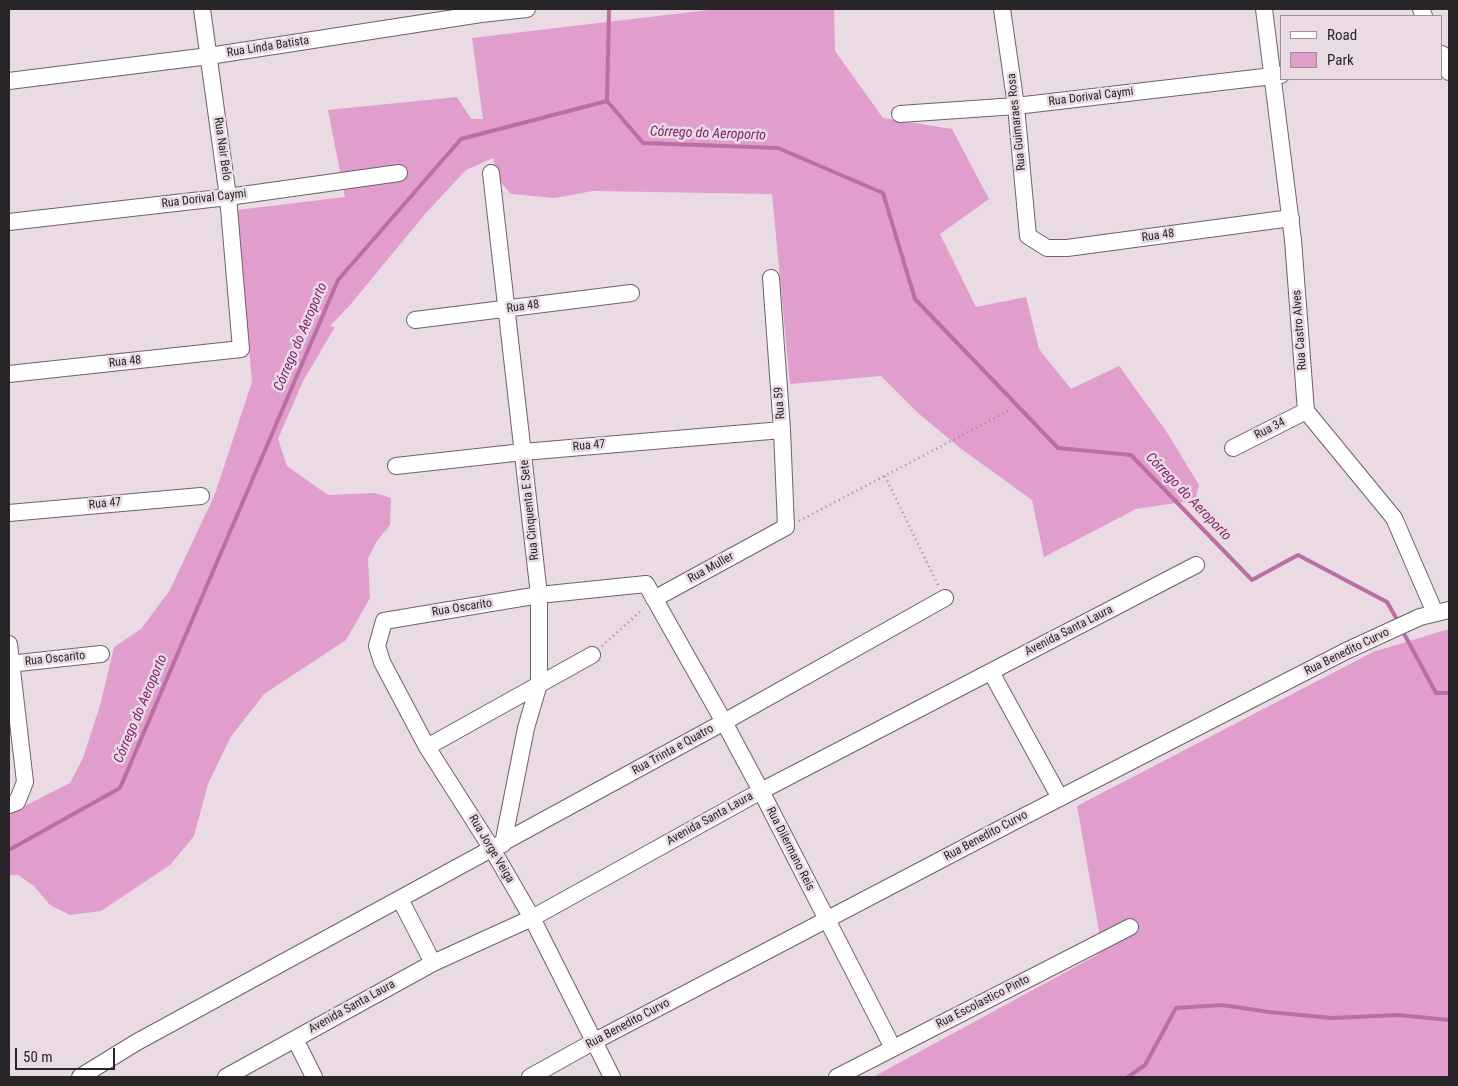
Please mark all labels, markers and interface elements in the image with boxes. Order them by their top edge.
legend [1280,15,1443,80]
text: Road [1327,26,1357,44]
street label: Rua Linda Batista [226,33,310,61]
text: Park [1327,51,1354,69]
street label: Rua Guimaraes Rosa [1005,73,1029,171]
street label: Rua Dorival Caymi [1048,85,1134,109]
street label: Rua Nair Belo [210,116,234,182]
water label: Córrego do Aeroporto [650,124,766,144]
street label: Rua Dorival Caymi [161,187,247,211]
street label: Rua 48 [1141,227,1175,245]
water label: Córrego do Aeroporto [271,280,331,394]
street label: Rua Castro Alves [1290,289,1310,371]
street label: Rua 48 [506,298,540,316]
street label: Rua 48 [108,353,142,371]
street label: Rua 59 [772,386,788,420]
street label: Rua 34 [1252,415,1288,443]
street label: Rua 47 [572,437,606,455]
water label: Córrego do Aeroporto [1142,449,1234,545]
street label: Rua Cinquenta E Sete [518,459,542,561]
street label: Rua 47 [88,495,122,513]
street label: Rua Muller [686,550,736,586]
street label: Rua Oscarito [431,596,493,620]
street label: Avenida Santa Laura [1023,603,1115,659]
street label: Rua Benedito Curvo [1302,625,1392,679]
street label: Rua Oscarito [24,649,86,669]
water label: Córrego do Aeroporto [111,652,171,766]
street label: Rua Trinta e Quatro [630,722,716,778]
street label: Avenida Santa Laura [664,789,756,849]
street label: Rua Dilermano Reis [763,805,817,893]
street label: Rua Benedito Curvo [942,808,1030,864]
street label: Rua Jorge Veiga [465,812,517,886]
street label: Rua Escolastico Pinto [934,972,1032,1032]
street label: Avenida Santa Laura [306,977,398,1037]
street label: Rua Benedito Curvo [584,996,672,1052]
scale bar [18,1038,118,1070]
text: 50 m [23,1048,53,1066]

